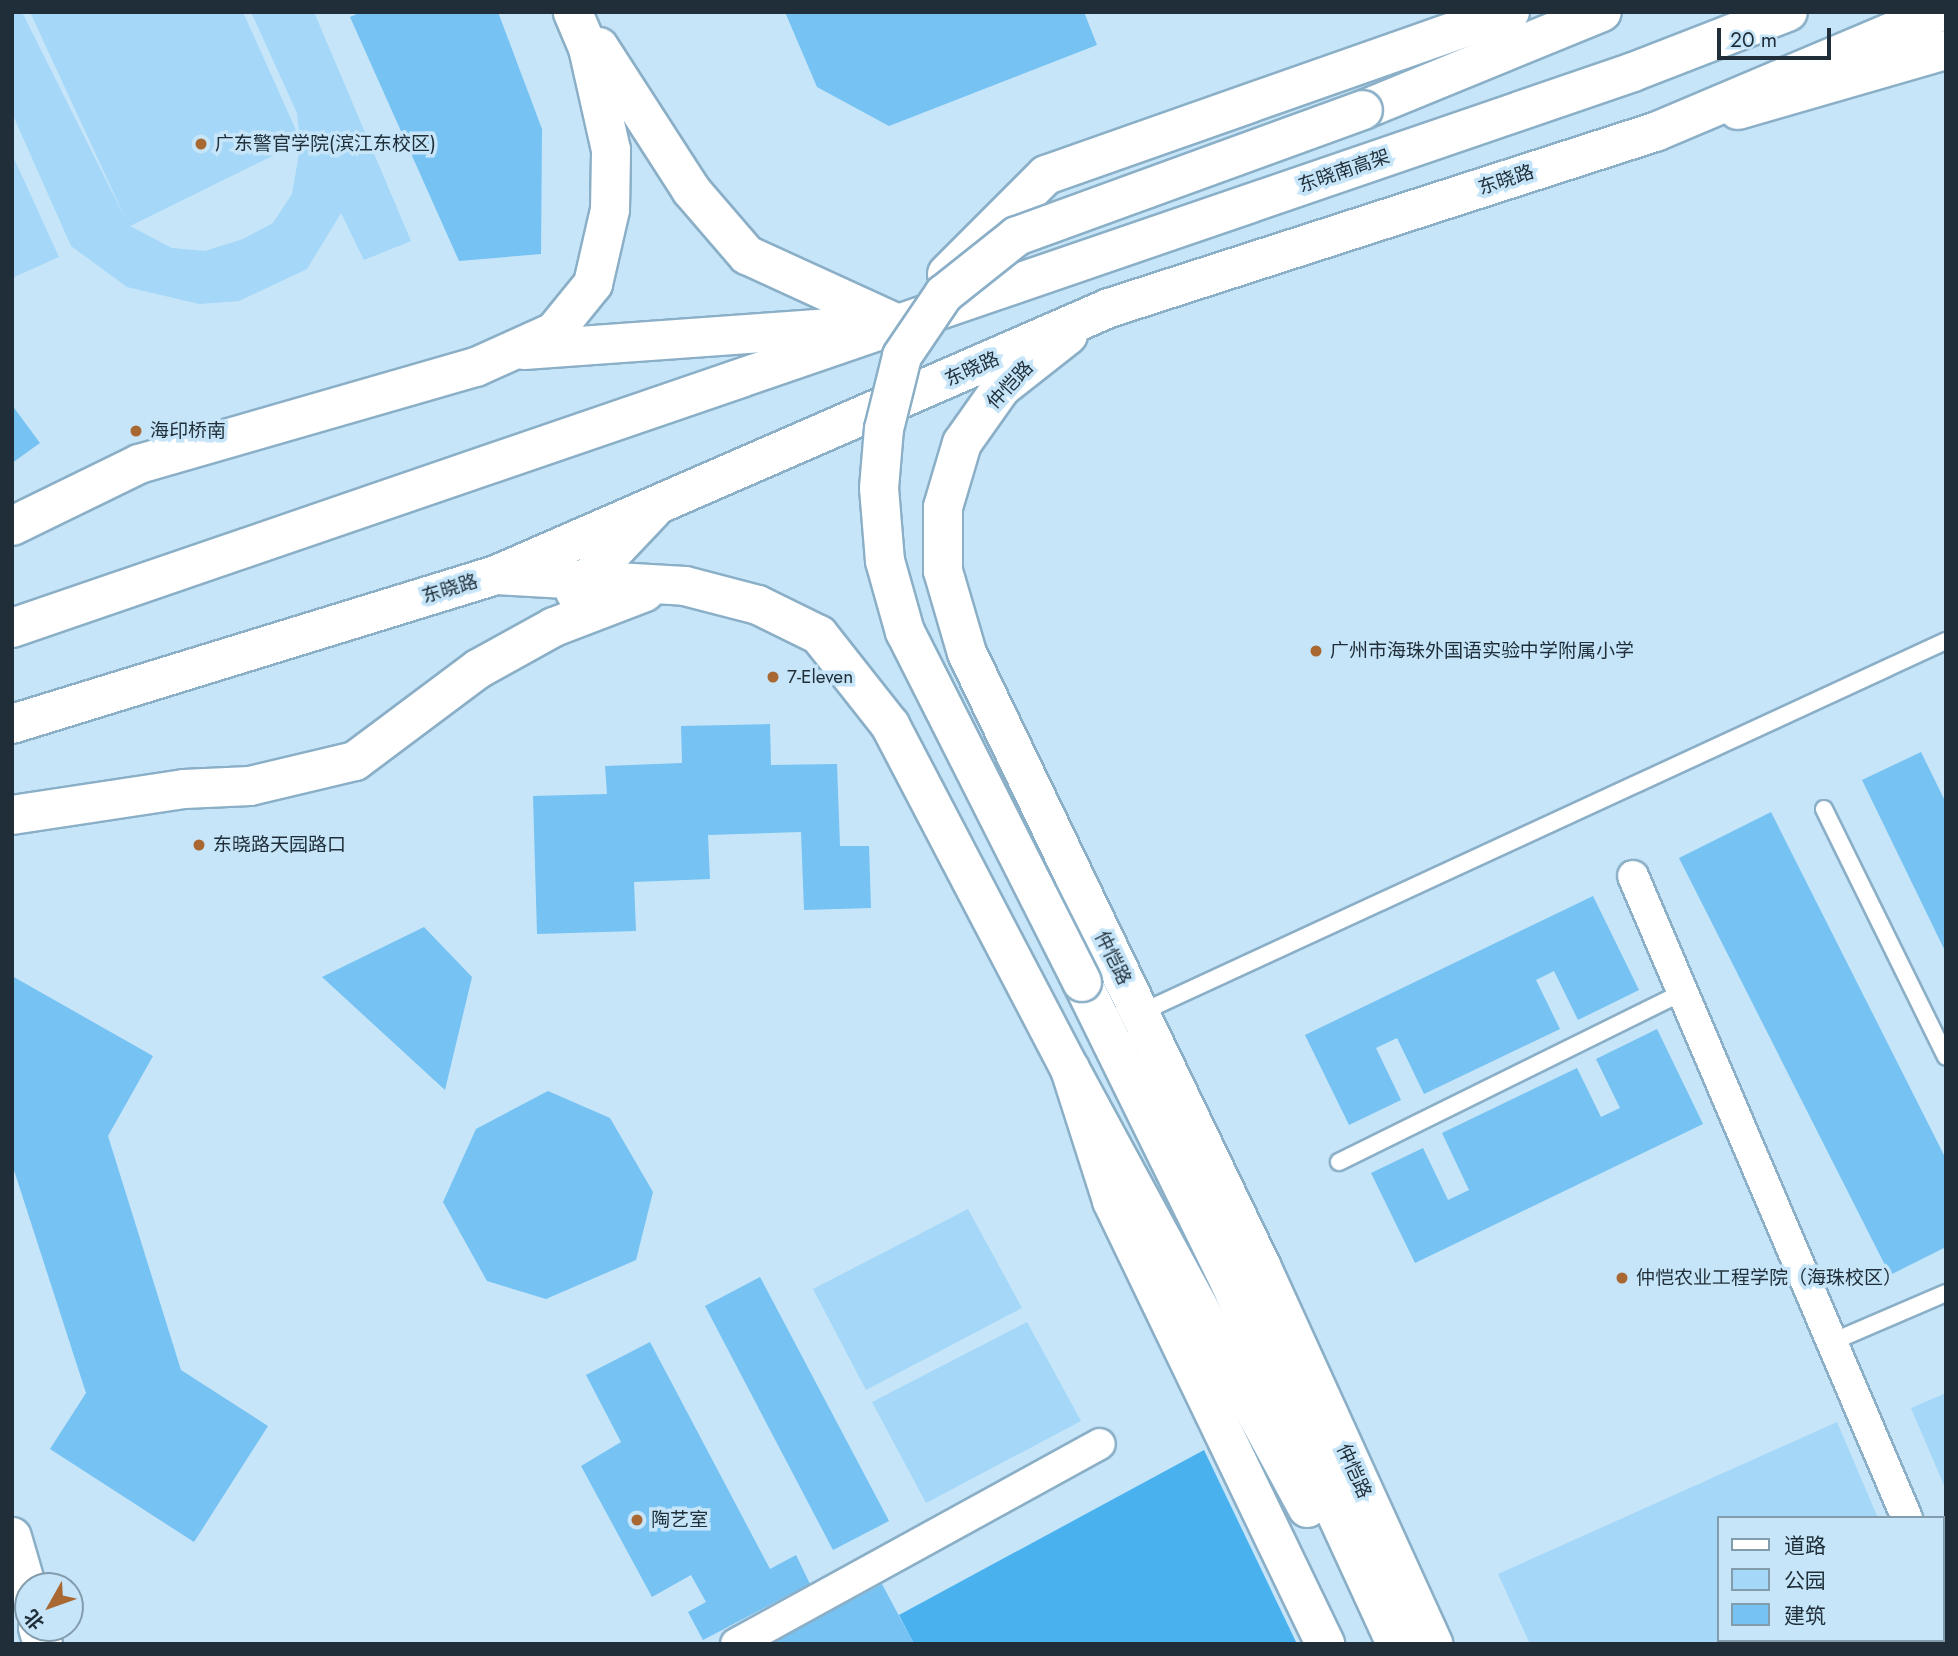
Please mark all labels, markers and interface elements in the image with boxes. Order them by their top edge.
scale bar [1720,14,1834,58]
text: 20 m [1730,25,1777,55]
place label: 广东警官学院(滨江东校区) [215,133,436,155]
marker: 广东警官学院(滨江东校区) [193,136,209,152]
street label: 东晓南高架 [1295,145,1393,197]
street label: 东晓路 [1475,160,1537,200]
street label: 东晓路 [941,347,1003,391]
street label: 仲恺路 [982,356,1038,414]
place label: 海印桥南 [150,420,226,442]
marker: 海印桥南 [128,423,144,439]
street label: 东晓路 [419,570,481,608]
place label: 广州市海珠外国语实验中学附属小学 [1330,640,1634,662]
marker: 广州市海珠外国语实验中学附属小学 [1308,643,1324,659]
place label: 7-Eleven [787,666,853,688]
marker: 7-Eleven [765,669,781,685]
place label: 东晓路天园路口 [213,834,346,856]
marker: 东晓路天园路口 [191,837,207,853]
street label: 仲恺路 [1090,927,1136,989]
place label: 仲恺农业工程学院（海珠校区） [1636,1267,1902,1289]
marker: 仲恺农业工程学院（海珠校区） [1614,1270,1630,1286]
street label: 仲恺路 [1332,1440,1376,1502]
place label: 陶艺室 [651,1509,708,1531]
marker: 陶艺室 [629,1512,645,1528]
legend [1716,1516,1944,1642]
text: 道路 [1784,1531,1826,1561]
text: 公园 [1784,1566,1826,1596]
north arrow [14,1572,84,1642]
text: 建筑 [1784,1601,1826,1631]
text: 北 [18,1604,51,1636]

